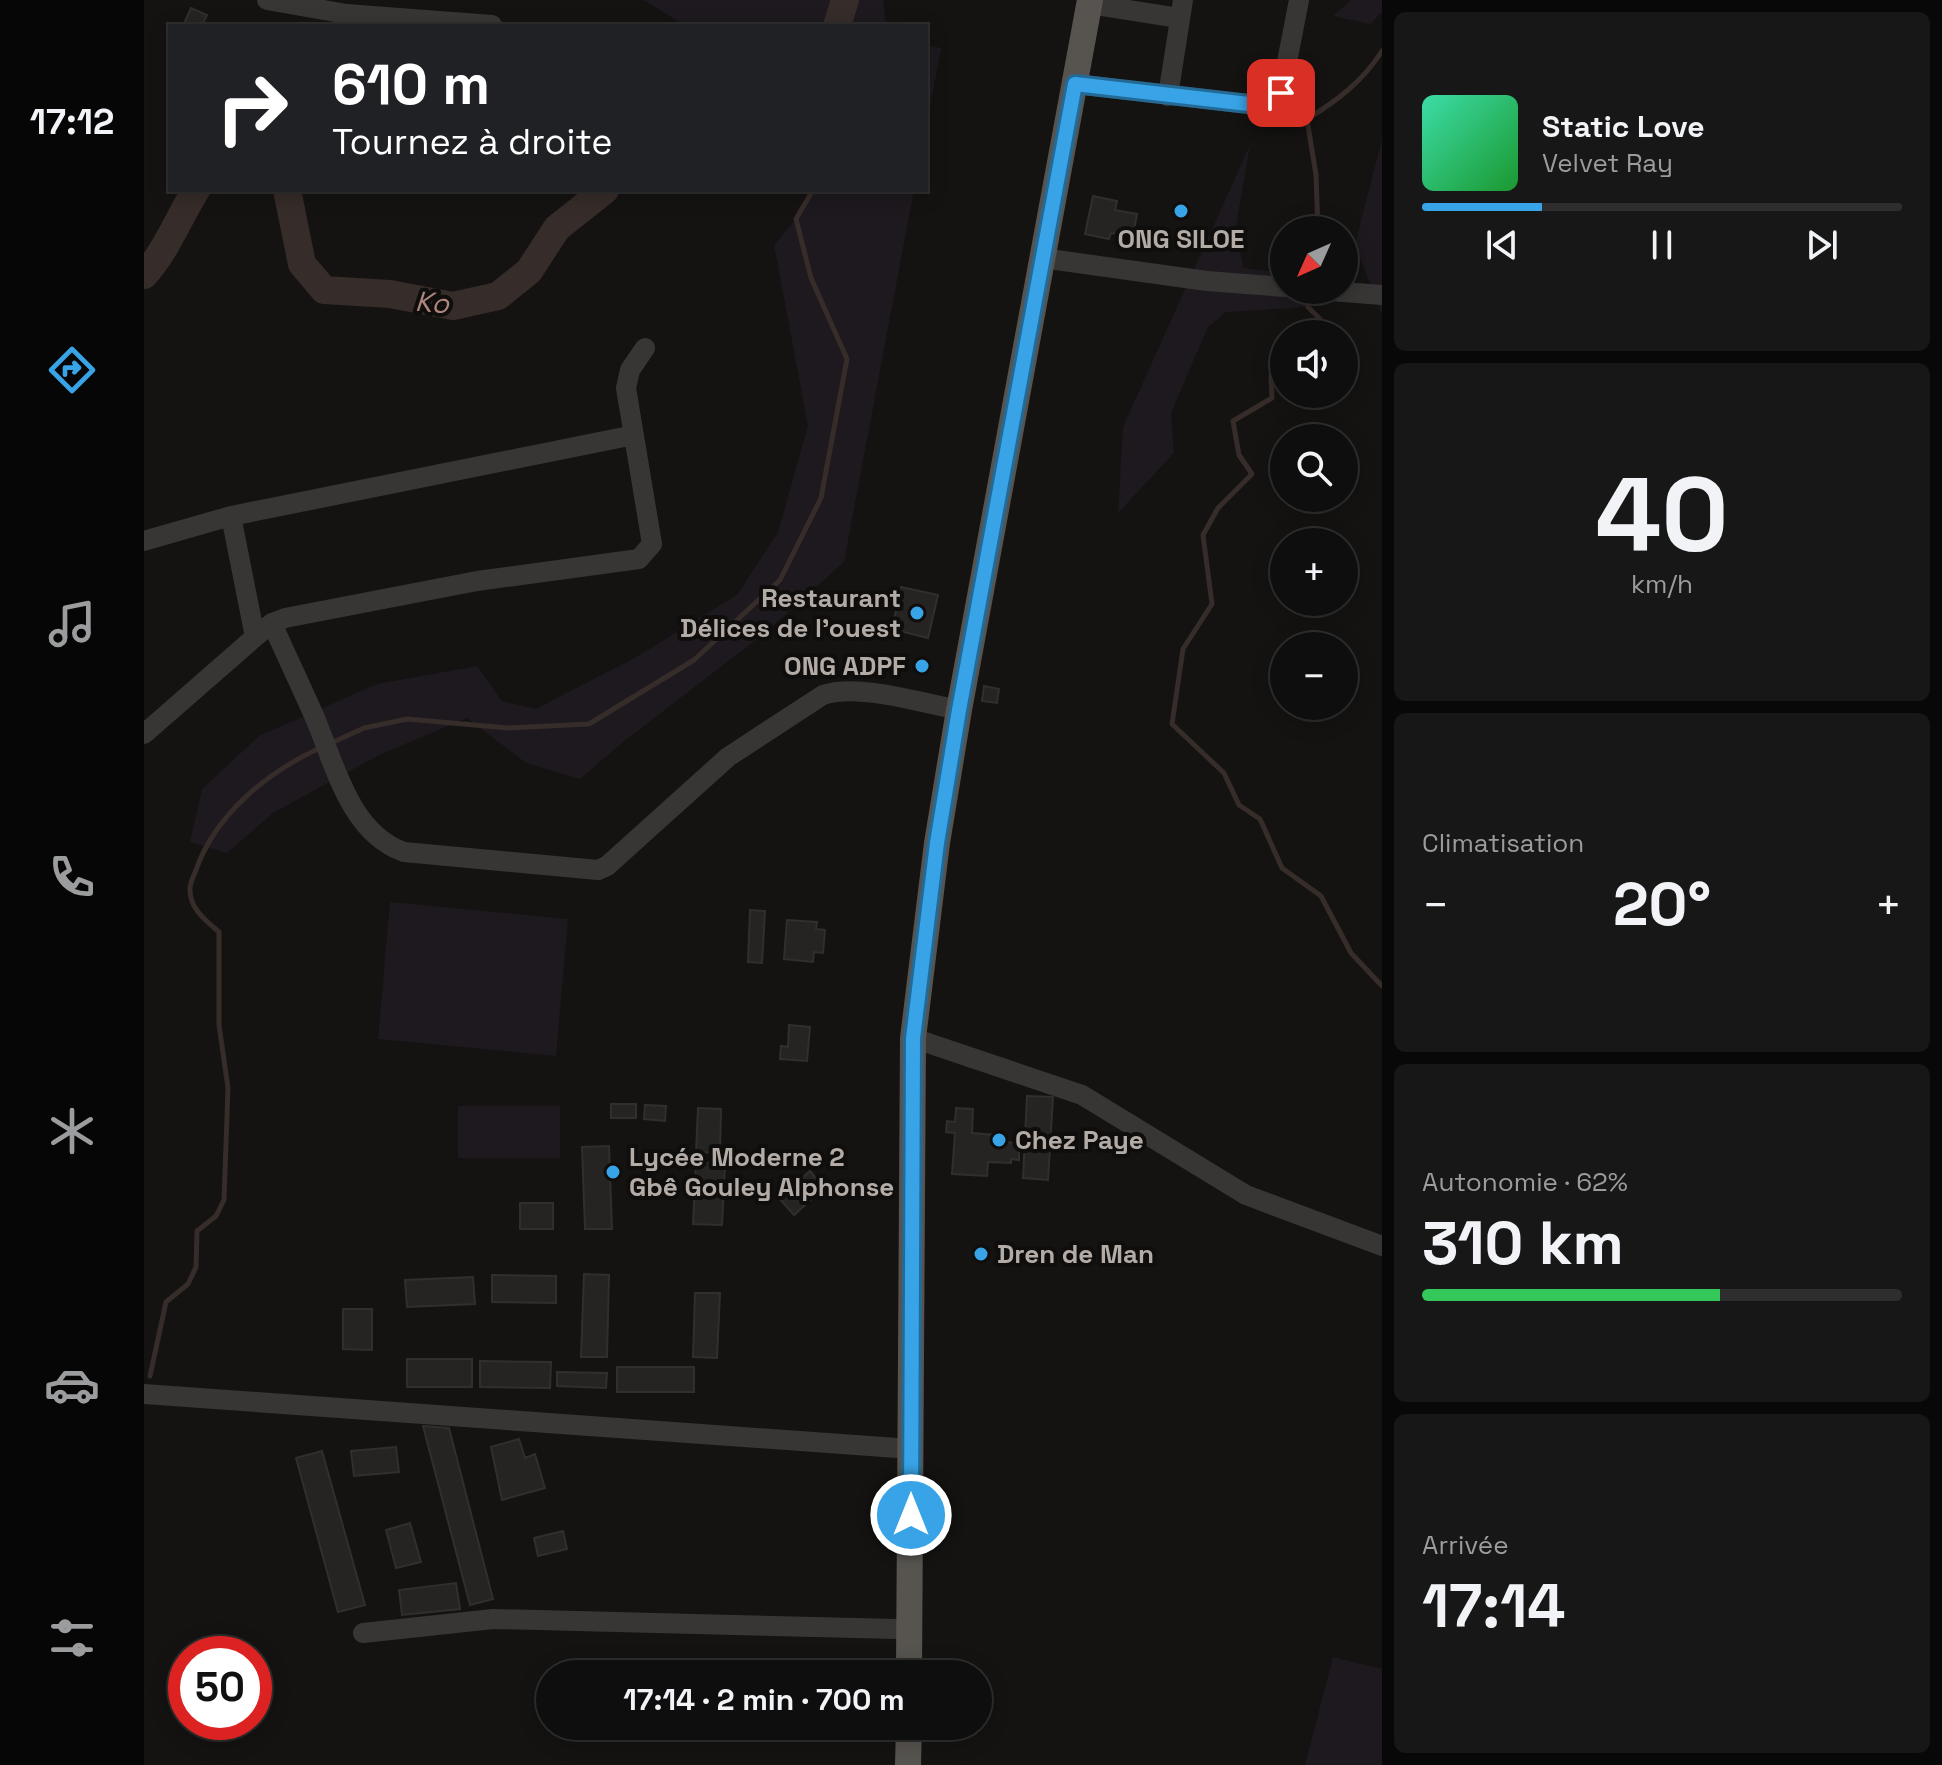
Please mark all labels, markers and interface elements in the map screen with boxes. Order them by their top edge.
text: 610 m [332,49,490,120]
icon: right [200,56,304,160]
pin [1247,59,1315,127]
icon: arrive [1259,71,1303,115]
text: 17:12 [30,99,114,145]
text: Static Love [1542,107,1705,146]
text: Tournez à droite [332,119,613,165]
text: Velvet Ray [1542,146,1673,180]
marker: ONG SILOE [1172,202,1190,220]
north arrow [1270,216,1358,304]
map controls [1270,216,1358,720]
place label: ONG SILOE [1118,222,1244,256]
icon: previous [1480,223,1524,267]
icon: pause [1640,223,1684,267]
icon: next [1800,223,1844,267]
water label: Ko [414,283,451,321]
button: sound [1270,320,1358,408]
icon: directions [44,342,100,398]
button: search [1270,424,1358,512]
text: 40 [1595,449,1729,581]
button: + [1270,528,1358,616]
text: km/h [1631,567,1693,601]
place label: Restaurant Délices de l'ouest [680,581,901,645]
icon: music [44,596,100,652]
marker: Restaurant Délices de l'ouest [908,604,926,622]
button: − [1270,632,1358,720]
place label: ONG ADPF [784,649,906,683]
marker: ONG ADPF [913,657,931,675]
text: Climatisation [1422,826,1584,860]
icon: phone [44,849,100,905]
text: 20° [1613,866,1711,943]
text: − [1422,877,1449,933]
text: + [1875,877,1902,933]
icon: climate [44,1103,100,1159]
place label: Chez Paye [1015,1123,1144,1157]
marker: Chez Paye [990,1131,1008,1149]
place label: Lycée Moderne 2 Gbê Gouley Alphonse [629,1140,894,1204]
marker: Lycée Moderne 2 Gbê Gouley Alphonse [604,1163,622,1181]
text: Autonomie · 62% [1422,1165,1628,1199]
text: 310 km [1422,1205,1624,1282]
place label: Dren de Man [997,1237,1154,1271]
marker: Dren de Man [972,1245,990,1263]
icon: car [44,1357,100,1413]
position arrow [869,1473,953,1557]
text: Arrivée [1422,1528,1509,1562]
text: 17:14 [1422,1568,1566,1645]
icon: filters [44,1610,100,1666]
speed limit sign: 50 [168,1636,272,1740]
text: 17:14 · 2 min · 700 m [623,1680,905,1719]

